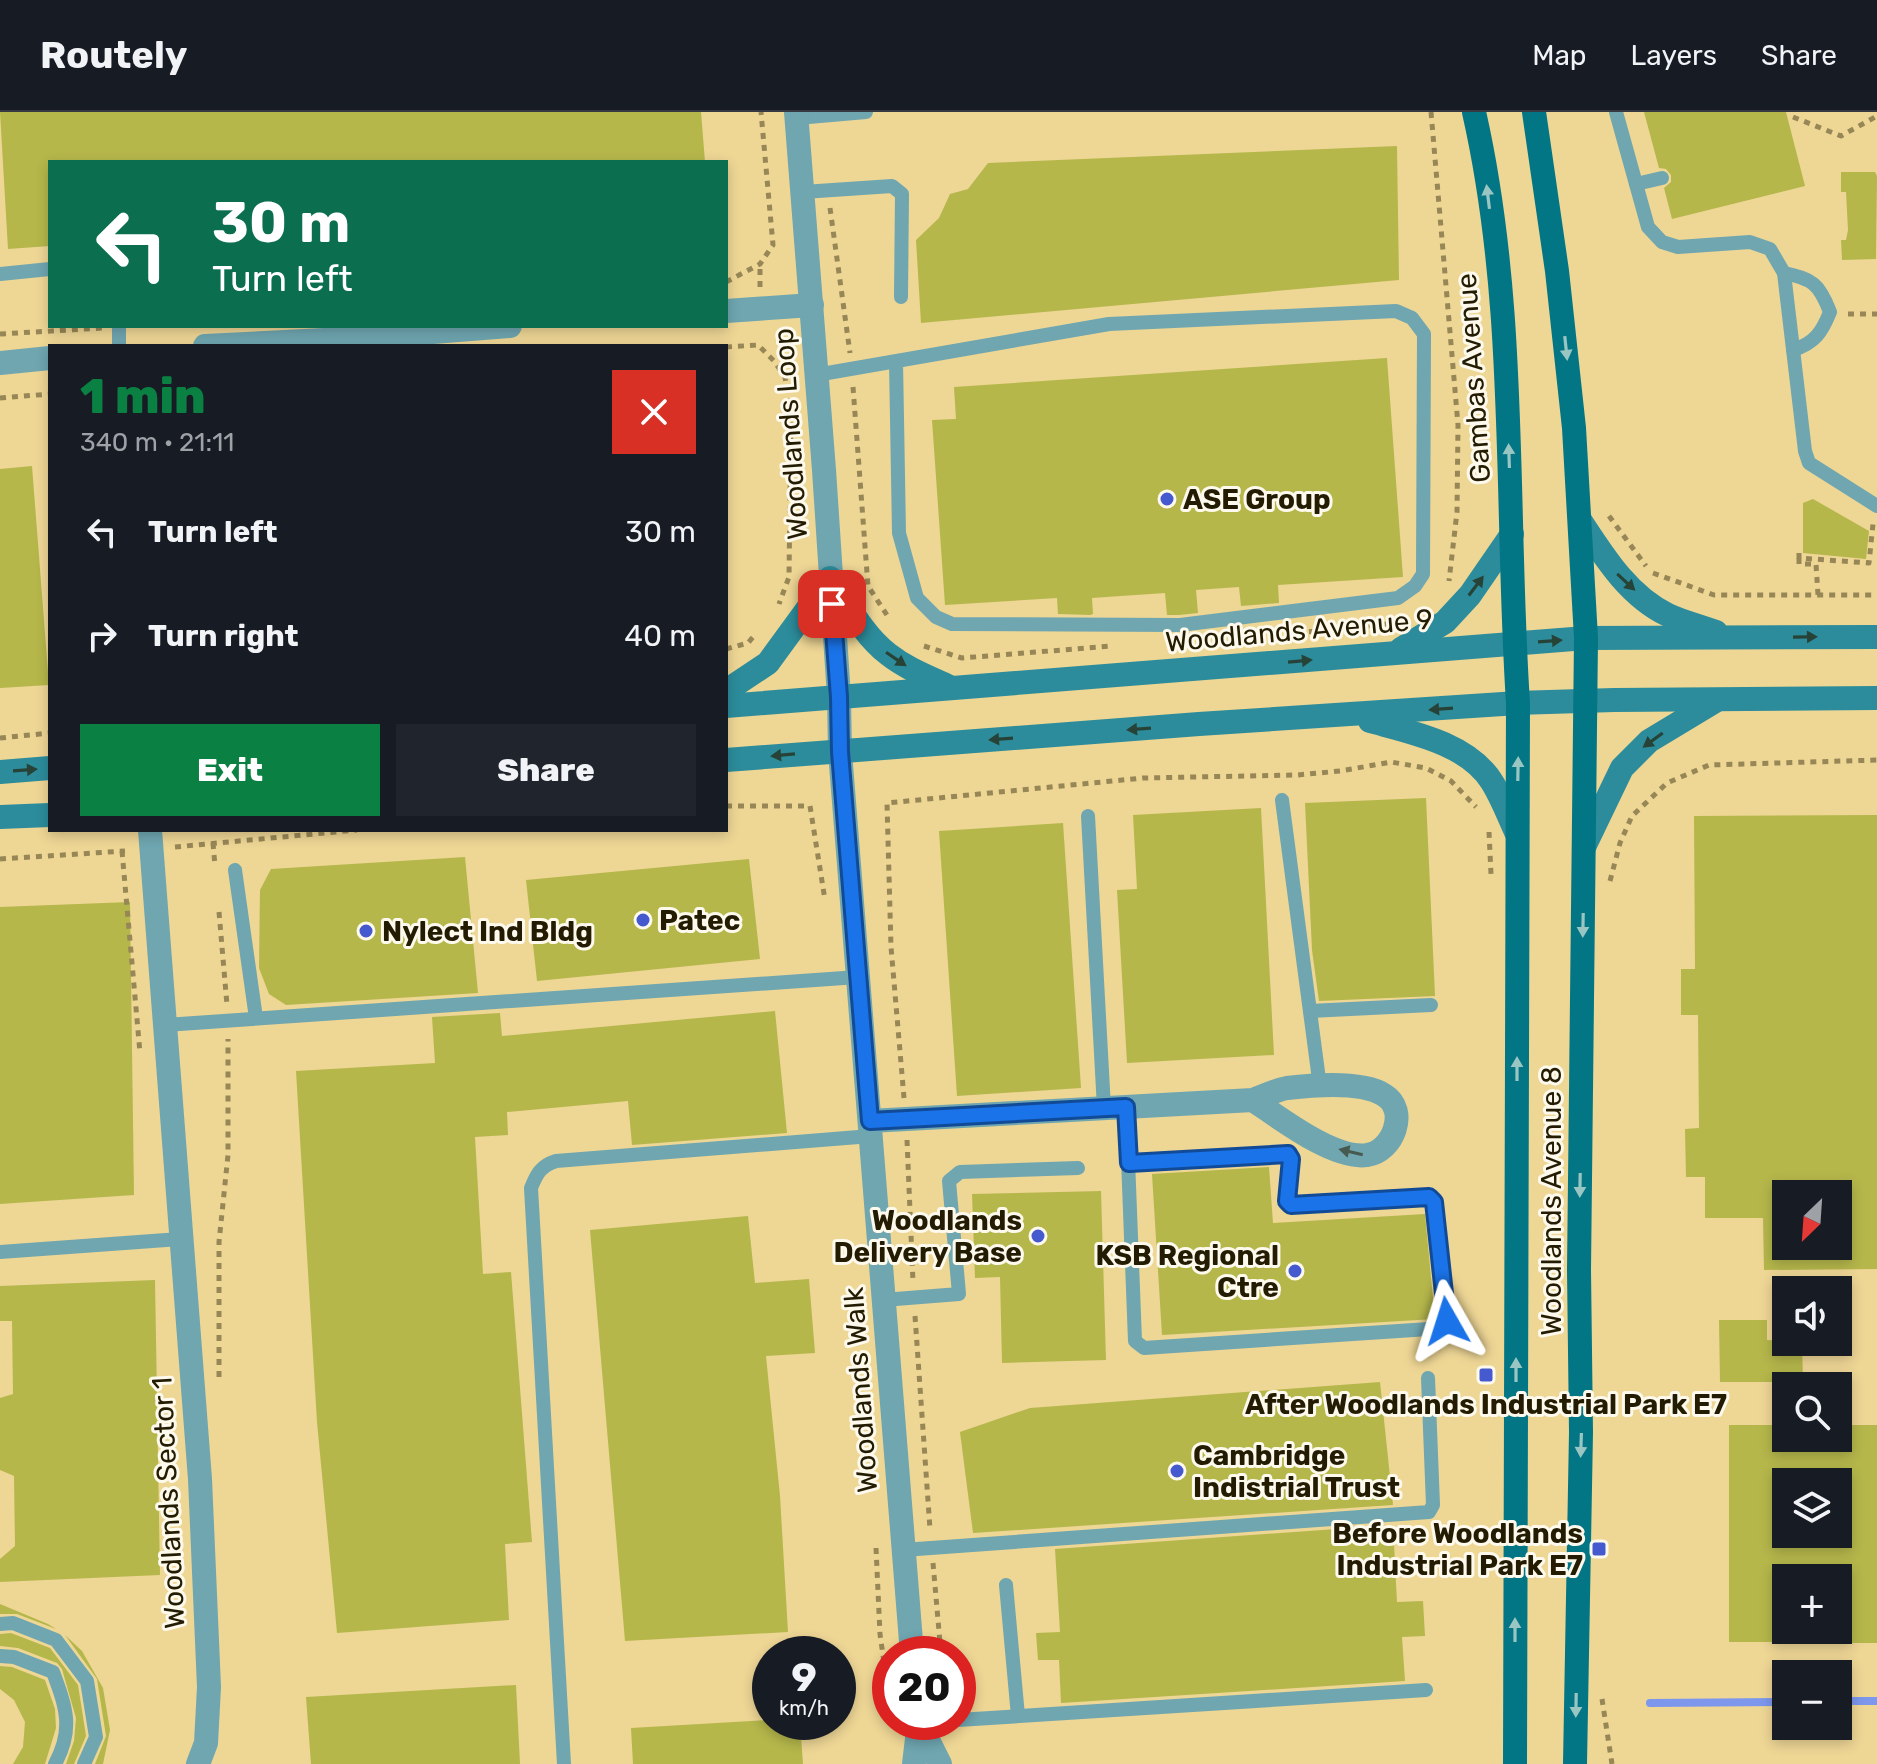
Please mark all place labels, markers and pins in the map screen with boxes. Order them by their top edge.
place label: ASE Group [1183,483,1331,516]
marker: ASE Group [1158,490,1176,508]
pin [798,570,866,638]
place label: Patec [659,904,740,937]
marker: Patec [634,911,652,929]
place label: Nylect Ind Bldg [382,915,593,948]
marker: Nylect Ind Bldg [357,922,375,940]
place label: Woodlands Delivery Base [834,1204,1022,1269]
marker: Woodlands Delivery Base [1029,1227,1047,1245]
place label: KSB Regional Ctre [1096,1239,1279,1304]
marker: KSB Regional Ctre [1286,1262,1304,1280]
marker: After Woodlands Industrial Park E7 [1477,1366,1495,1384]
place label: After Woodlands Industrial Park E7 [1245,1388,1727,1421]
place label: Cambridge Indistrial Trust [1193,1439,1400,1504]
marker: Cambridge Indistrial Trust [1168,1462,1186,1480]
place label: Before Woodlands Industrial Park E7 [1332,1517,1583,1582]
marker: Before Woodlands Industrial Park E7 [1590,1540,1608,1558]

